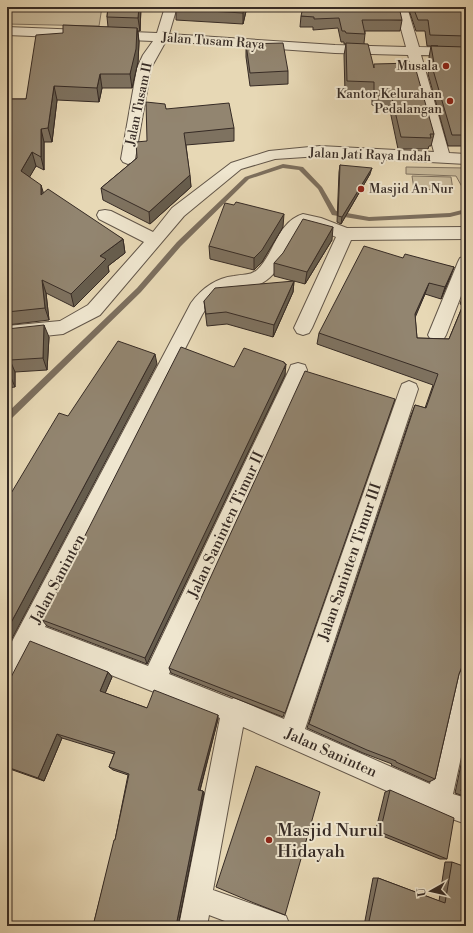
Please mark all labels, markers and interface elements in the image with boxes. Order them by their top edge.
street label: Jalan Tusam Raya [160,29,266,53]
place label: Musala [396,58,438,74]
street label: Jalan Tusam II [122,61,156,148]
marker: Musala [441,61,451,71]
place label: Kantor Kelurahan Pedalangan [336,86,442,117]
marker: Kantor Kelurahan Pedalangan [445,96,455,106]
street label: Jalan Jati Raya Indah [308,145,432,165]
place label: Masjid An Nur [369,181,454,197]
marker: Masjid An Nur [356,184,366,194]
street label: Jalan Saninten Timur II [183,448,269,602]
street label: Jalan Saninten Timur III [314,480,386,644]
street label: Jalan Saninten [26,531,90,628]
street label: Jalan Saninten [281,724,380,782]
place label: Masjid Nurul Hidayah [277,819,384,863]
marker: Masjid Nurul Hidayah [264,835,274,845]
north arrow [411,871,451,911]
text: U [414,887,430,897]

